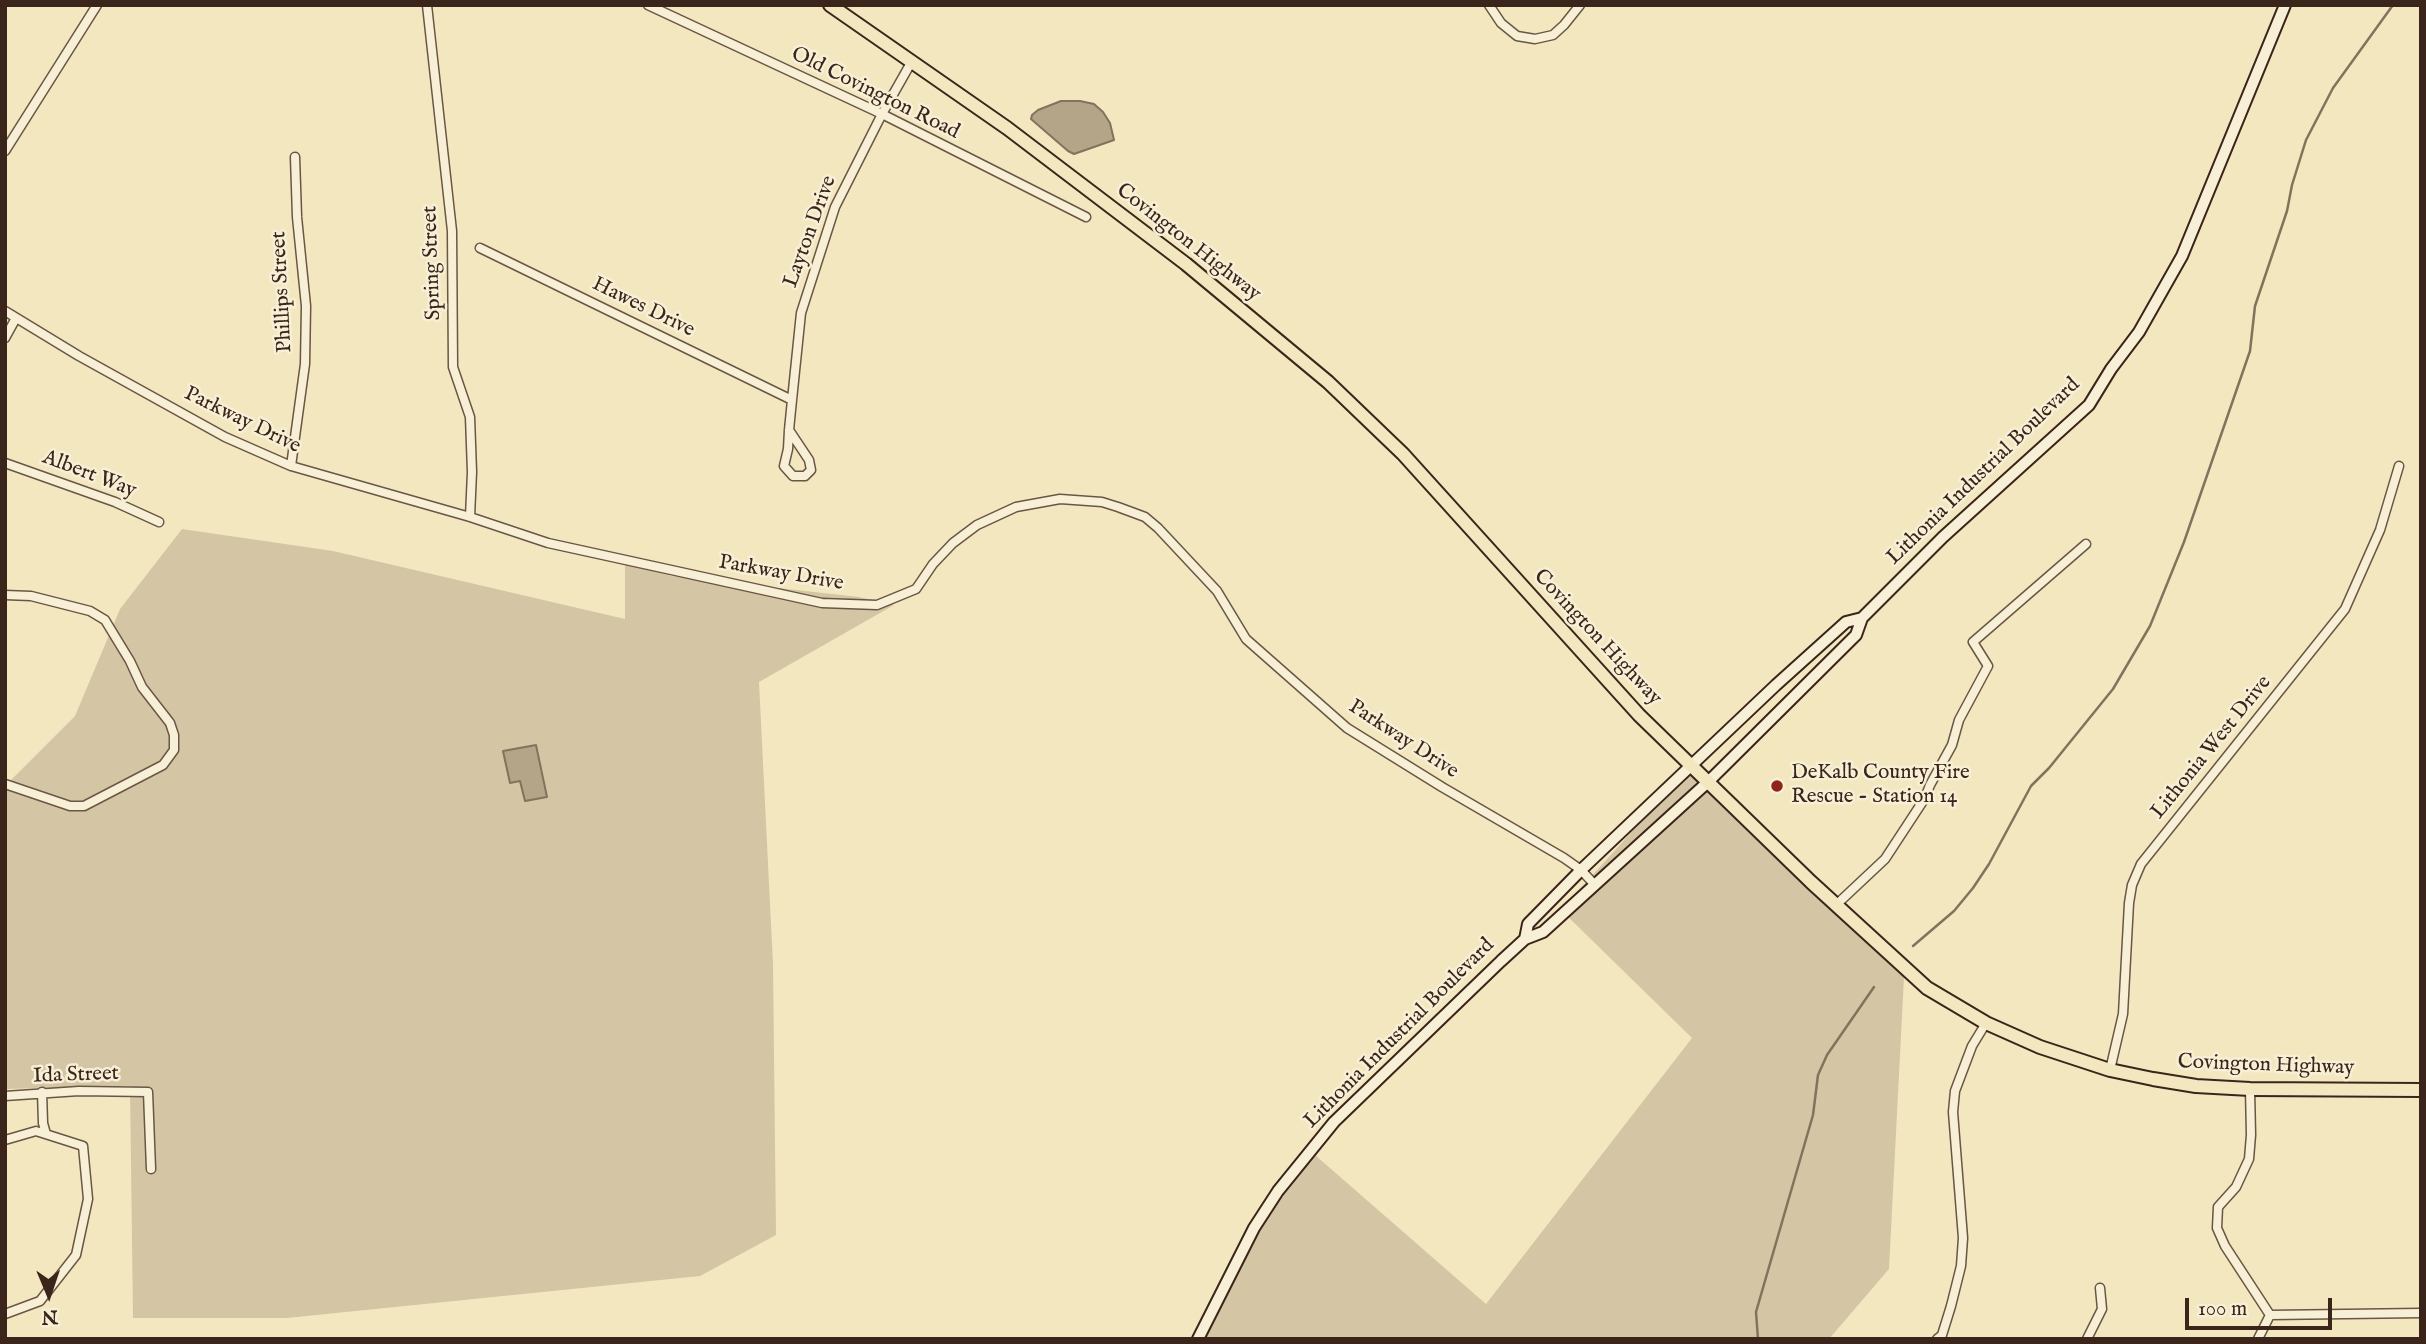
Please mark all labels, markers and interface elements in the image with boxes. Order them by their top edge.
street label: Old Covington Road [787,42,963,146]
street label: Layton Drive [779,173,843,291]
street label: Covington Highway [1111,179,1265,307]
street label: Spring Street [418,205,448,321]
street label: Phillips Street [267,231,299,353]
street label: Hawes Drive [588,272,698,344]
street label: Lithonia Industrial Boulevard [1882,373,2086,571]
street label: Parkway Drive [180,382,304,460]
street label: Albert Way [39,446,139,504]
street label: Parkway Drive [717,551,845,597]
street label: Covington Highway [1528,565,1666,711]
street label: Lithonia West Drive [2146,671,2278,825]
street label: Parkway Drive [1343,695,1463,785]
place label: DeKalb County Fire Rescue - Station 14 [1791,761,1970,811]
marker: DeKalb County Fire Rescue - Station 14 [1769,778,1785,794]
street label: Lithonia Industrial Boulevard [1300,934,1500,1134]
street label: Covington Highway [2177,1050,2355,1082]
street label: Ida Street [33,1062,119,1090]
north arrow [14,1260,84,1330]
scale bar [2188,1284,2335,1328]
text: 100 m [2198,1296,2247,1323]
text: N [41,1304,58,1328]

